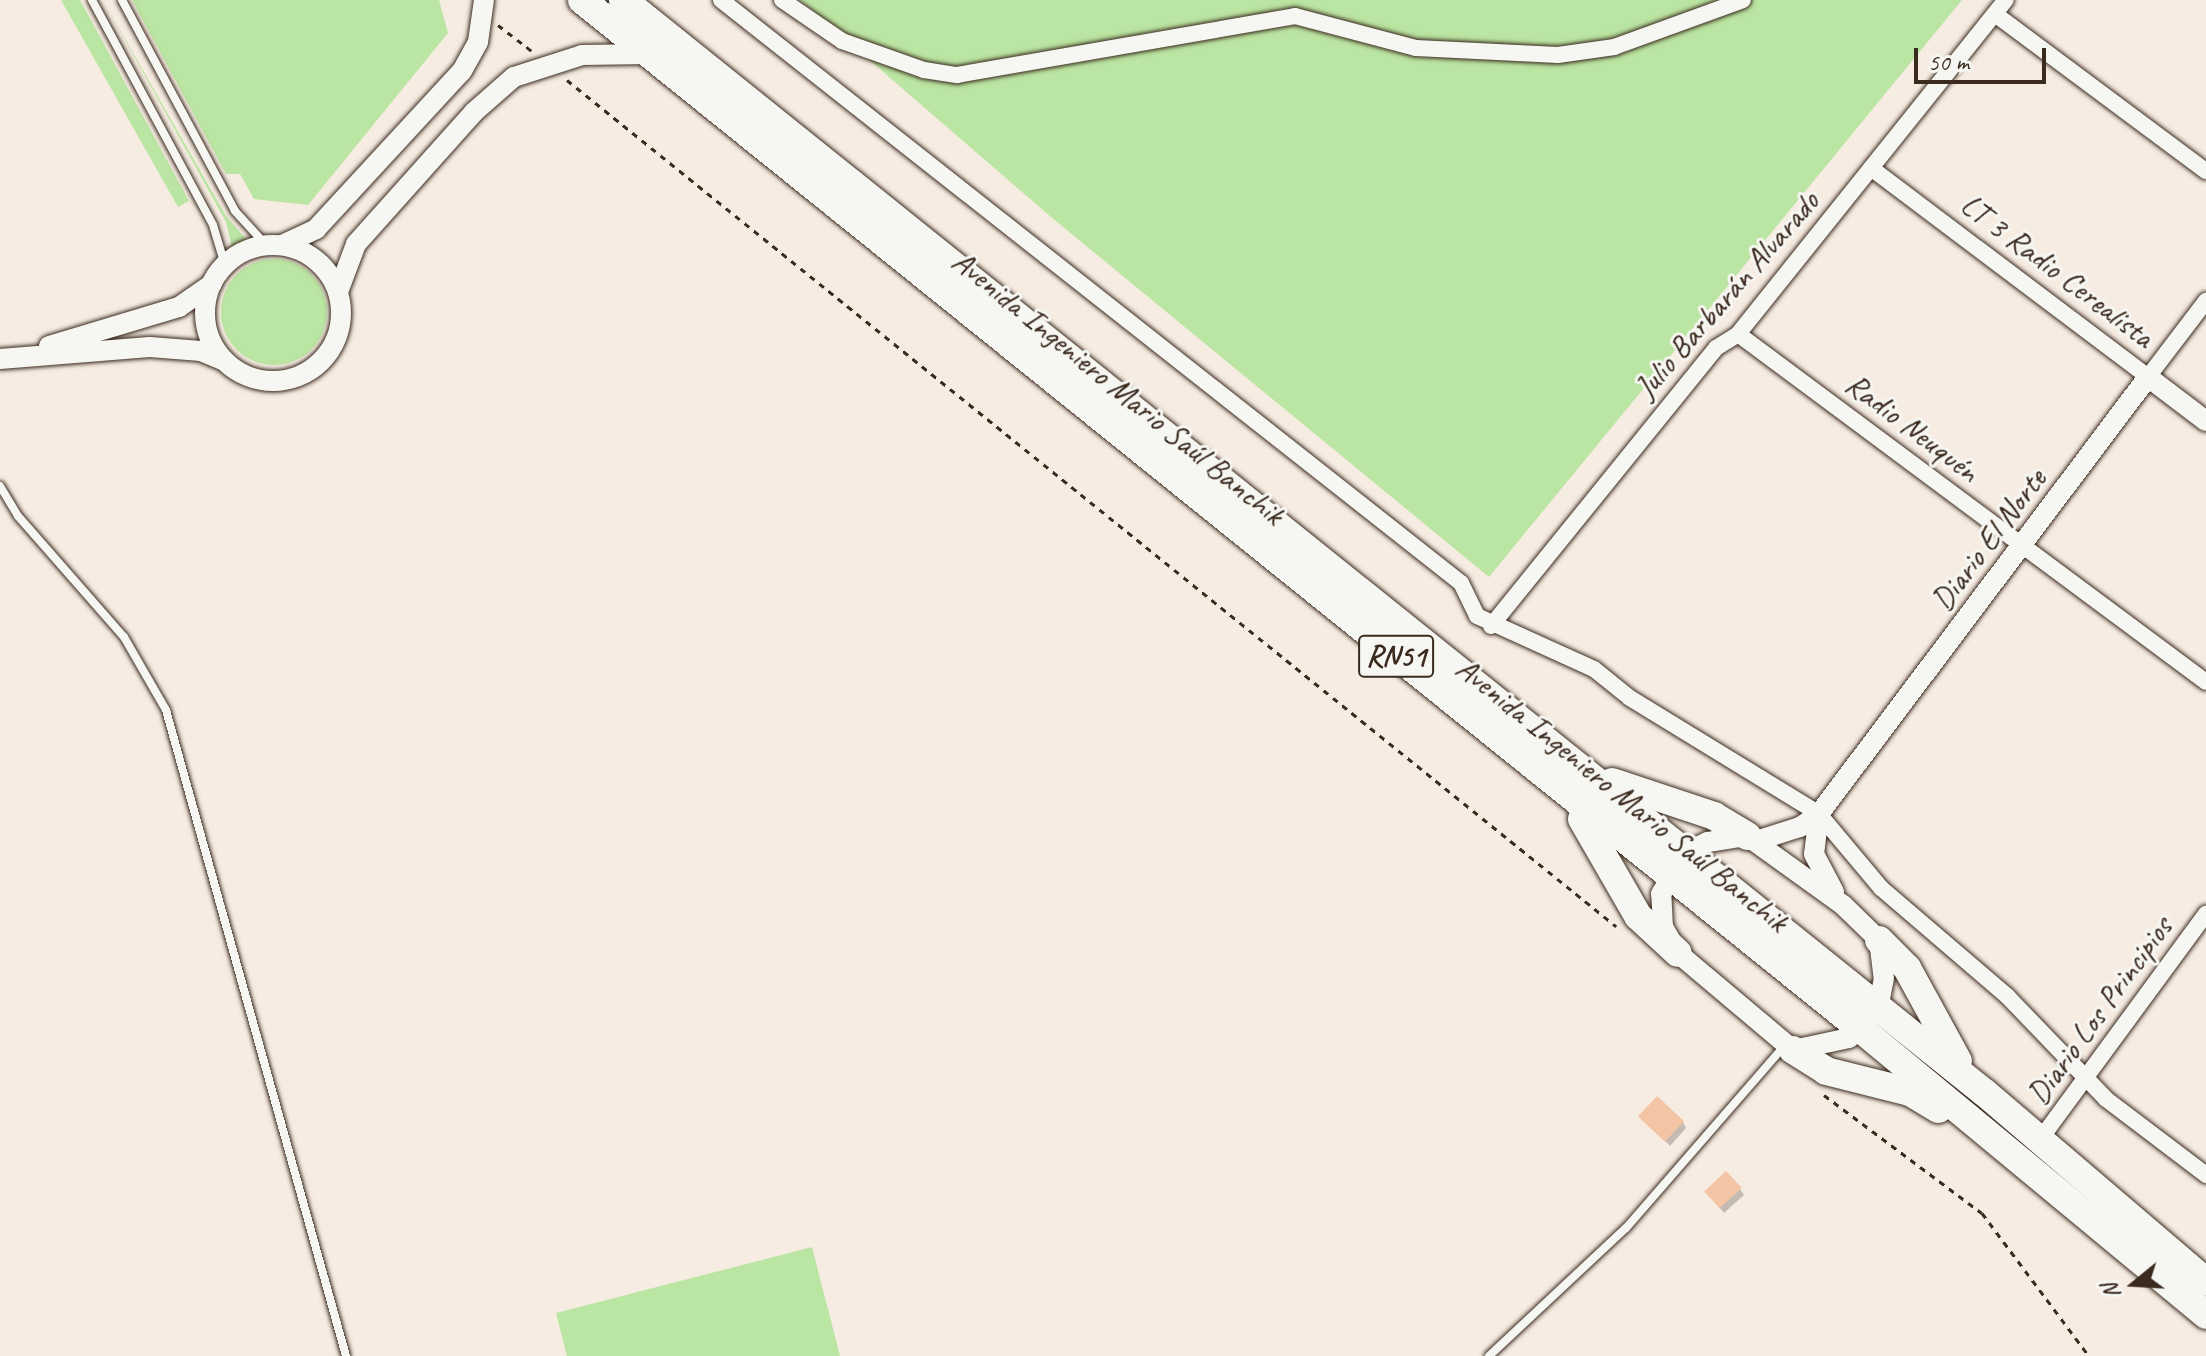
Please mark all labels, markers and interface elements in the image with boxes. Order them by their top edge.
scale bar [1918,32,2050,82]
text: 50 m [1928,47,1969,77]
street label: Julio Barbarán Alvarado [1626,183,1828,407]
street label: LT 3 Radio Cerealista [1953,186,2161,356]
street label: Avenida Ingeniero Mario Saúl Banchik [944,242,1292,534]
street label: Radio Neuquén [1837,365,1987,491]
street label: Diario El Norte [1923,462,2055,618]
road number: RN51 [1358,630,1434,682]
street label: Avenida Ingeniero Mario Saúl Banchik [1448,649,1796,941]
street label: Diario Los Principios [2019,909,2181,1113]
north arrow [2094,1244,2174,1324]
text: N [2096,1281,2127,1302]

